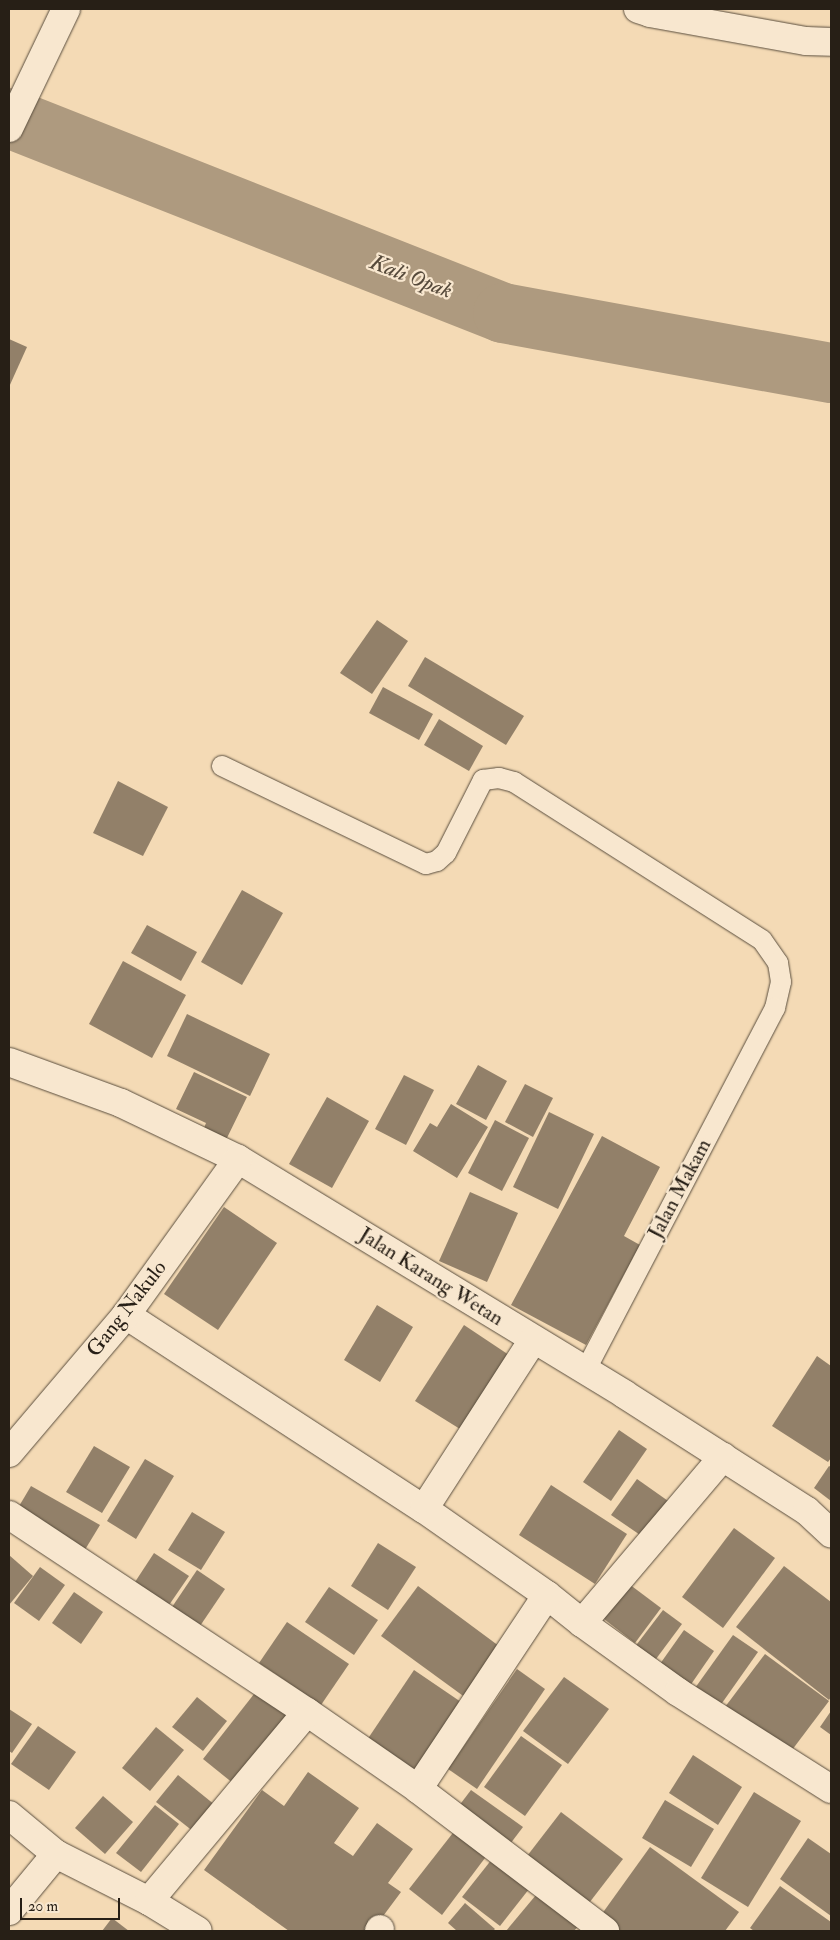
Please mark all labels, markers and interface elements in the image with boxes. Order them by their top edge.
water label: Kali Opak [366,249,456,305]
street label: Jalan Makam [643,1135,717,1243]
street label: Jalan Karang Wetan [354,1222,508,1332]
street label: Gang Nakulo [82,1256,172,1362]
scale bar [22,1888,122,1920]
text: 20 m [28,1897,58,1916]

